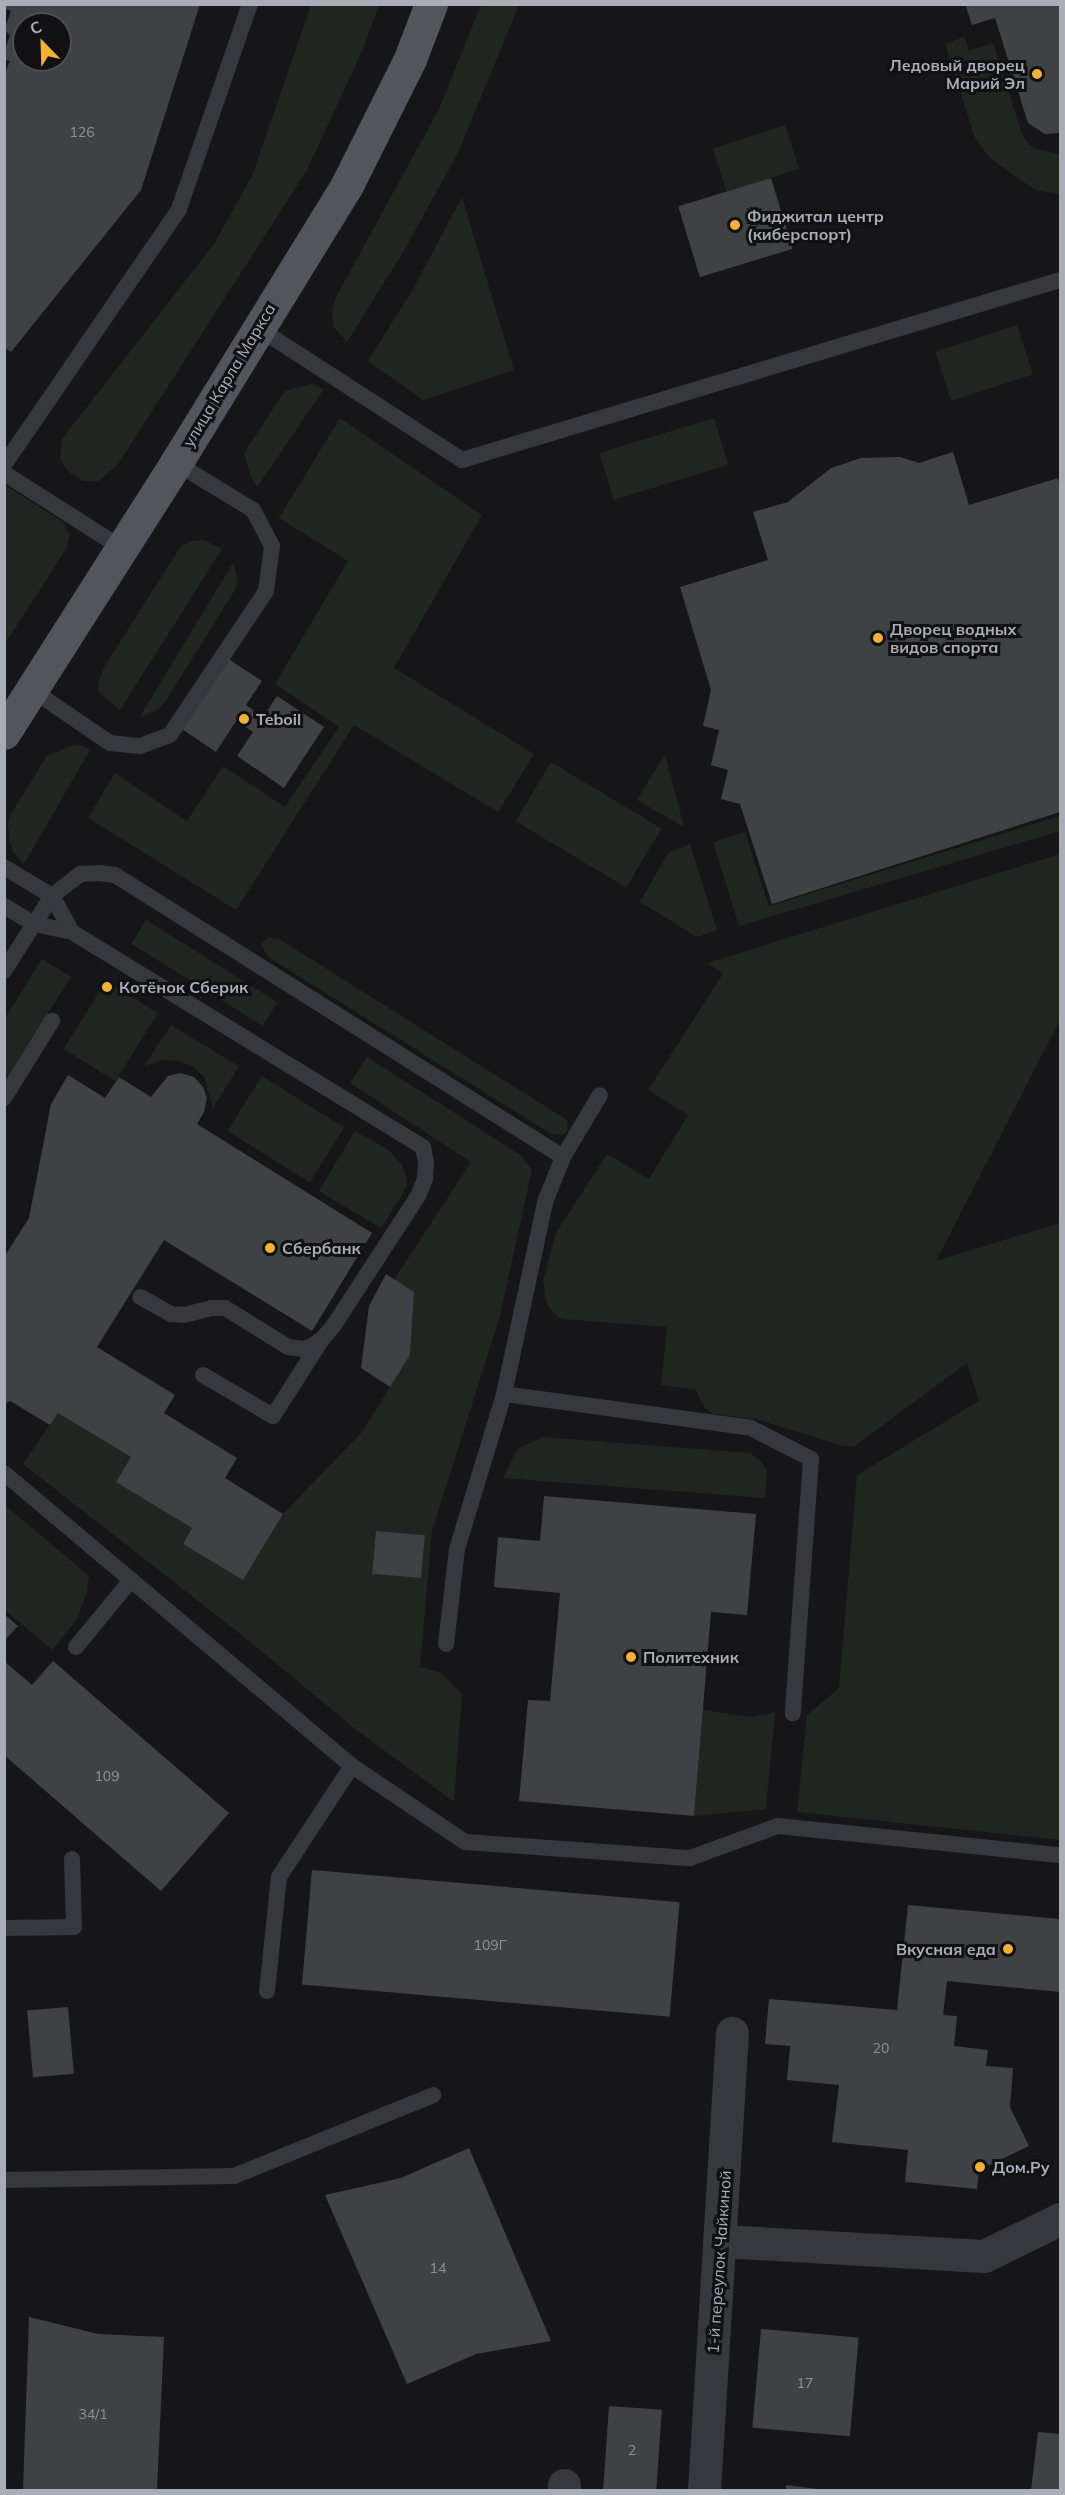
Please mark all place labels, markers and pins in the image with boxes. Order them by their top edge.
place label: Ледовый дворец Марий Эл [889,55,1025,93]
marker: Ледовый дворец Марий Эл [1030,67,1044,81]
place label: Фиджитал центр (киберспорт) [747,206,884,244]
marker: Фиджитал центр (киберспорт) [728,218,742,232]
place label: Дворец водных видов спорта [890,619,1016,657]
marker: Дворец водных видов спорта [871,631,885,645]
place label: Teboil [256,709,301,729]
marker: Teboil [237,712,251,726]
place label: Котёнок Сберик [119,977,248,997]
marker: Котёнок Сберик [100,980,114,994]
place label: Сбербанк [282,1238,361,1258]
marker: Сбербанк [263,1241,277,1255]
place label: Политехник [643,1647,739,1667]
marker: Политехник [624,1650,638,1664]
place label: Вкусная еда [896,1939,996,1959]
marker: Вкусная еда [1001,1942,1015,1956]
place label: Дом.Ру [992,2157,1050,2177]
marker: Дом.Ру [973,2160,987,2174]

